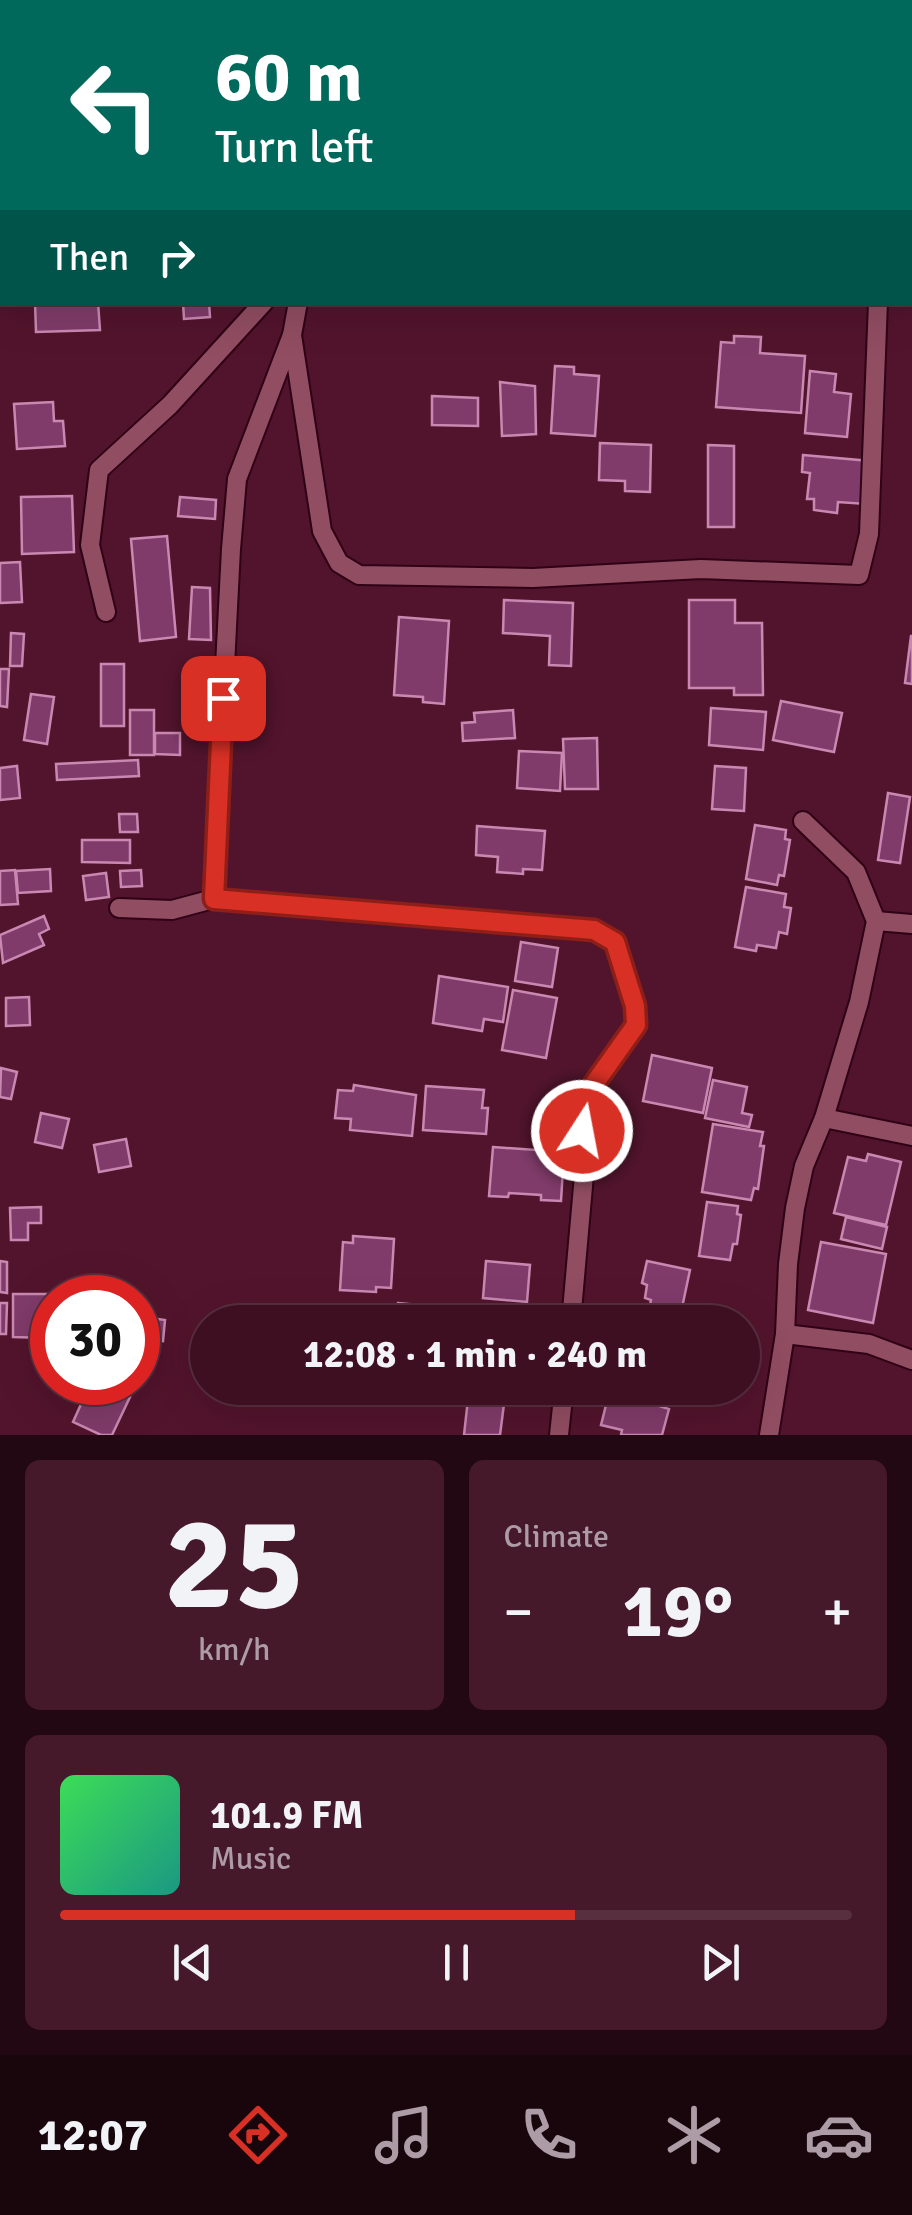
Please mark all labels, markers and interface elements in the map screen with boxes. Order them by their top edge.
text: 60 m [215,34,363,120]
icon: left [50,40,180,170]
text: Turn left [215,120,374,175]
icon: right [149,230,204,285]
text: Then [50,234,129,281]
pin [181,656,266,741]
icon: arrive [196,671,251,726]
position arrow [530,1079,634,1183]
speed limit sign: 30 [30,1275,160,1405]
text: 12:08 · 1 min · 240 m [303,1331,647,1378]
text: 25 [164,1485,304,1645]
text: Climate [504,1517,609,1556]
text: 19° [622,1565,733,1658]
text: − [504,1578,533,1646]
text: + [822,1578,852,1646]
text: km/h [198,1630,270,1669]
text: 101.9 FM [210,1792,363,1839]
text: Music [210,1839,291,1878]
icon: previous [165,1935,220,1990]
icon: pause [429,1935,484,1990]
icon: next [693,1935,748,1990]
icon: directions [223,2100,293,2170]
icon: music [369,2100,439,2170]
icon: phone [514,2100,584,2170]
icon: climate [659,2100,729,2170]
icon: car [804,2100,874,2170]
text: 12:07 [38,2108,148,2163]

